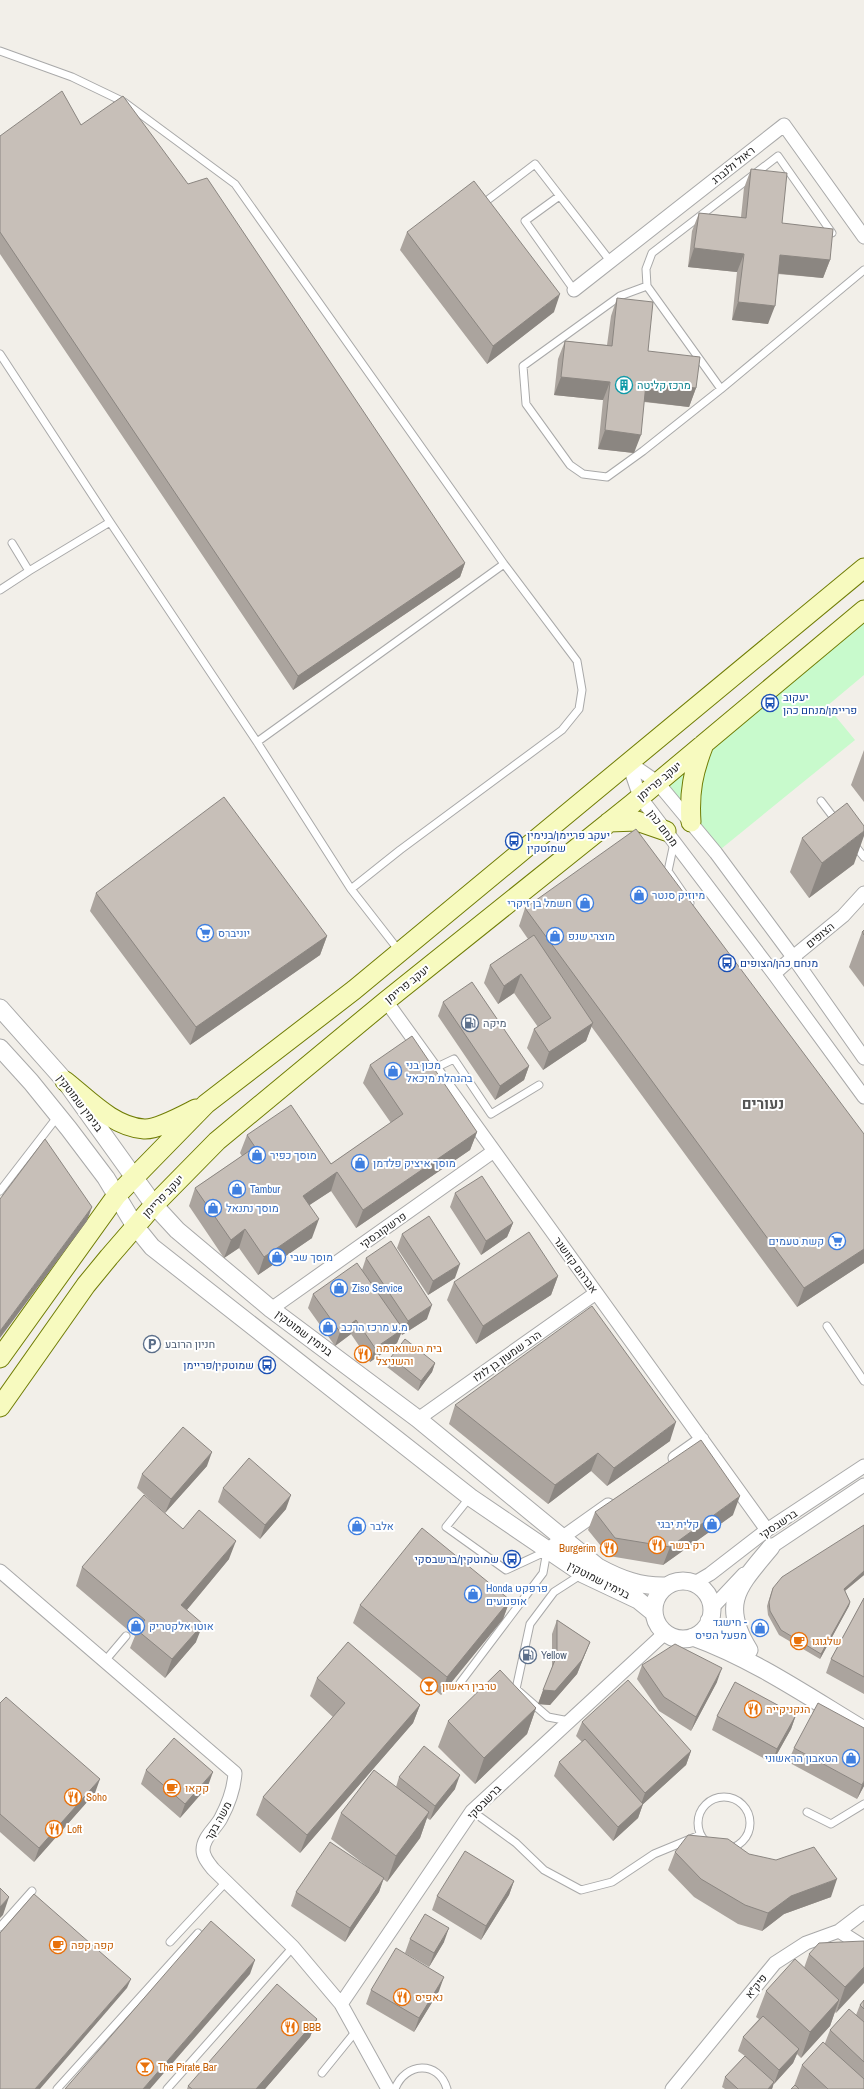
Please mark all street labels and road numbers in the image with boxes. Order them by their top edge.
street label: ראול ולנברג [708,143,758,187]
street label: יעקב פריימן [634,758,684,804]
street label: מנחם כהן [645,807,681,849]
street label: הצופים [803,919,837,951]
street label: יעקב פריימן [382,962,432,1006]
street label: בנימין שמוטקין [54,1072,106,1135]
street label: יעקב פריימן [139,1172,187,1220]
street label: פרשקובסקי [357,1209,409,1251]
street label: אברהם קזושנר [551,1234,601,1296]
street label: בנימין שמוטקין [273,1307,336,1359]
street label: הרב שמעון בן לולו [470,1327,544,1385]
street label: ברשבסקי [756,1506,800,1542]
street label: בנימין שמוטקין [565,1558,633,1602]
street label: ברשבסקי [464,1782,504,1822]
street label: משה בקר [202,1799,234,1843]
street label: פיק"א [742,1971,770,2001]

